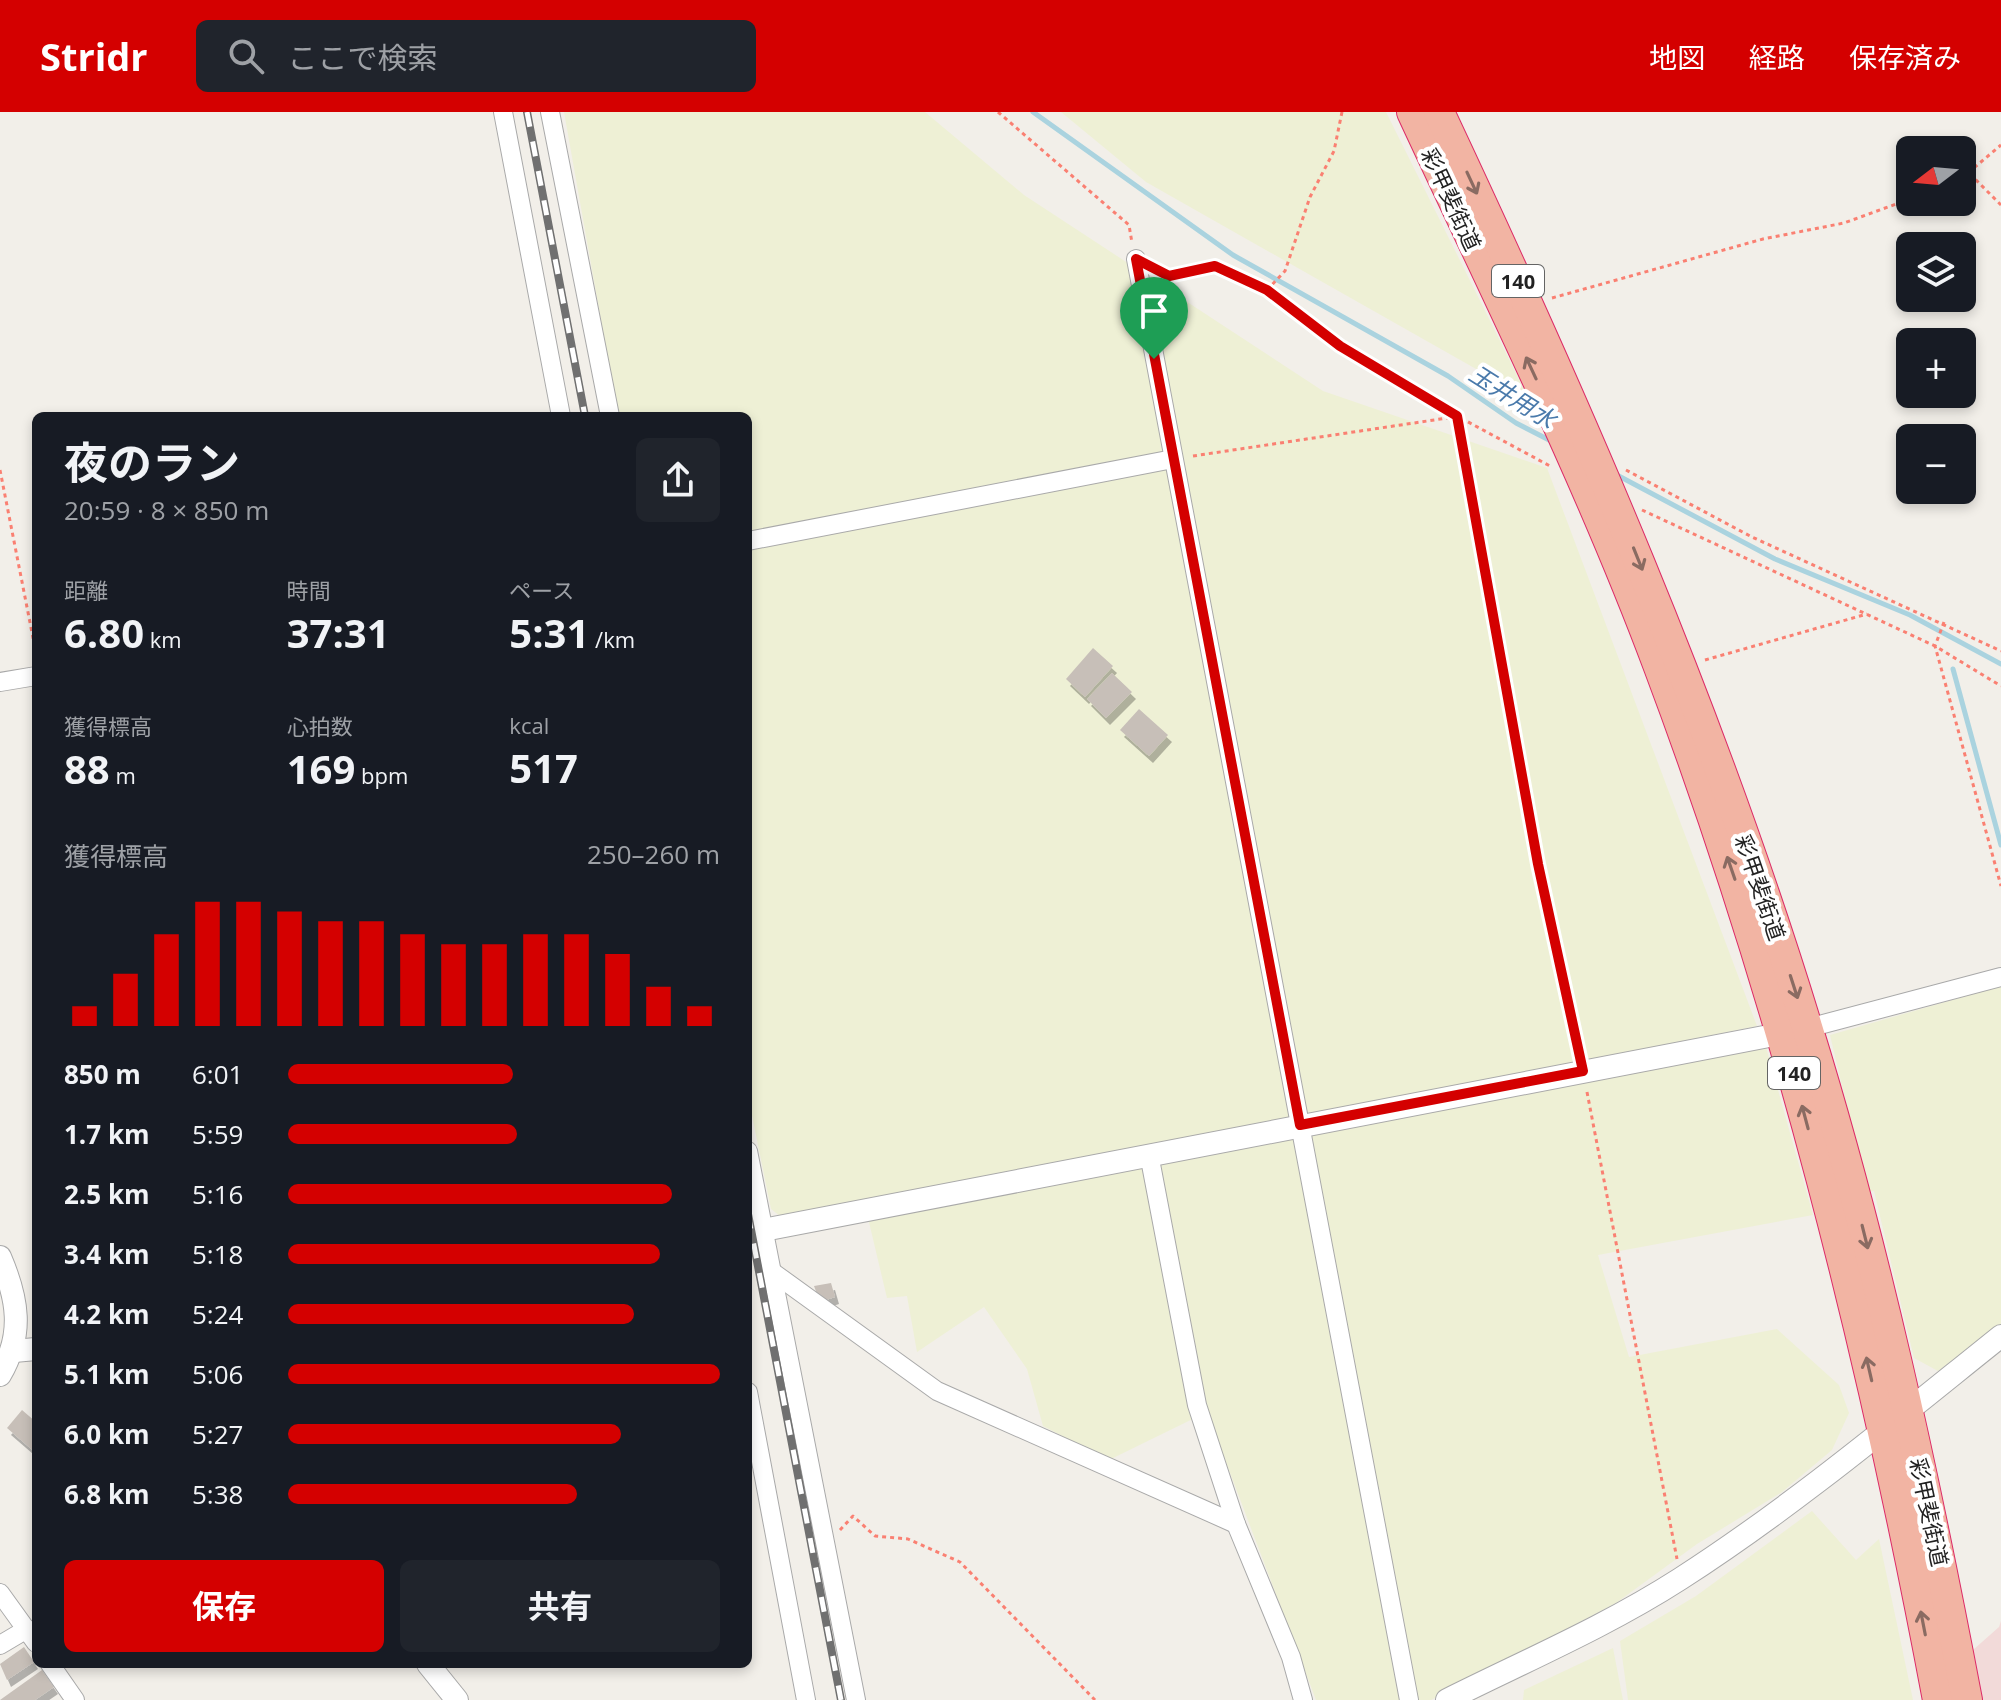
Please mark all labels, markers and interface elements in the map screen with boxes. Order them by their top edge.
search box [196,20,756,92]
text: Stridr [40,30,148,82]
icon: search [224,34,268,78]
text: ここで検索 [288,37,438,78]
text: 地図 [1649,38,1705,76]
text: 経路 [1749,38,1805,76]
text: 保存済み [1849,38,1961,76]
north arrow [1896,136,1976,216]
map controls [1896,136,1976,504]
street label: 彩甲斐街道 [1415,143,1489,255]
one-way arrow [1465,170,1480,194]
button: layers [1896,232,1976,312]
road number: 140 [1492,265,1544,297]
pin [1120,277,1188,359]
icon: arrive [1132,289,1176,333]
button: + [1896,328,1976,408]
one-way arrow [1523,356,1538,380]
water label: 玉井用水 [1464,357,1565,437]
button: − [1896,424,1976,504]
text: 夜のラン [64,432,240,492]
button: share [636,438,720,522]
text: 20:59 · 8 × 850 m [64,492,269,528]
one-way arrow [1632,546,1646,571]
text: 距離 [64,575,108,605]
text: 時間 [287,575,331,605]
text: ペース [509,575,574,605]
text: 6.80 [64,605,144,660]
text: 37:31 [287,605,390,660]
text: 5:31 [509,605,589,660]
text: km [144,624,182,654]
text: /km [589,624,635,654]
text: kcal [509,710,549,740]
text: 獲得標高 [64,711,152,741]
text: 心拍数 [287,711,353,741]
text: 517 [509,740,578,795]
text: 88 [64,741,110,796]
text: 169 [287,741,355,796]
text: m [110,760,136,790]
text: bpm [355,760,408,790]
street label: 彩甲斐街道 [1729,830,1793,944]
text: 250–260 m [587,836,720,872]
text: 獲得標高 [64,838,168,874]
one-way arrow [1723,856,1737,881]
one-way arrow [1788,974,1803,999]
text: 850 m [64,1056,141,1092]
text: 6:01 [192,1056,243,1092]
road number: 140 [1768,1057,1820,1089]
one-way arrow [1797,1105,1812,1131]
text: 1.7 km [64,1116,150,1152]
text: 5:59 [192,1116,243,1152]
text: 2.5 km [64,1176,150,1212]
text: 5:16 [192,1176,243,1212]
one-way arrow [1859,1224,1874,1250]
text: 3.4 km [64,1236,150,1272]
text: 5:18 [192,1236,243,1272]
text: 4.2 km [64,1296,150,1332]
text: 5:24 [192,1296,243,1332]
text: 5.1 km [64,1356,150,1392]
text: 5:06 [192,1356,243,1392]
one-way arrow [1861,1357,1876,1382]
text: 6.0 km [64,1416,150,1452]
text: 5:27 [192,1416,243,1452]
street label: 彩甲斐街道 [1904,1455,1956,1569]
text: 6.8 km [64,1476,150,1512]
text: 5:38 [192,1476,243,1512]
button: 保存 [64,1560,384,1652]
button: 共有 [400,1560,720,1652]
one-way arrow [1915,1611,1930,1637]

